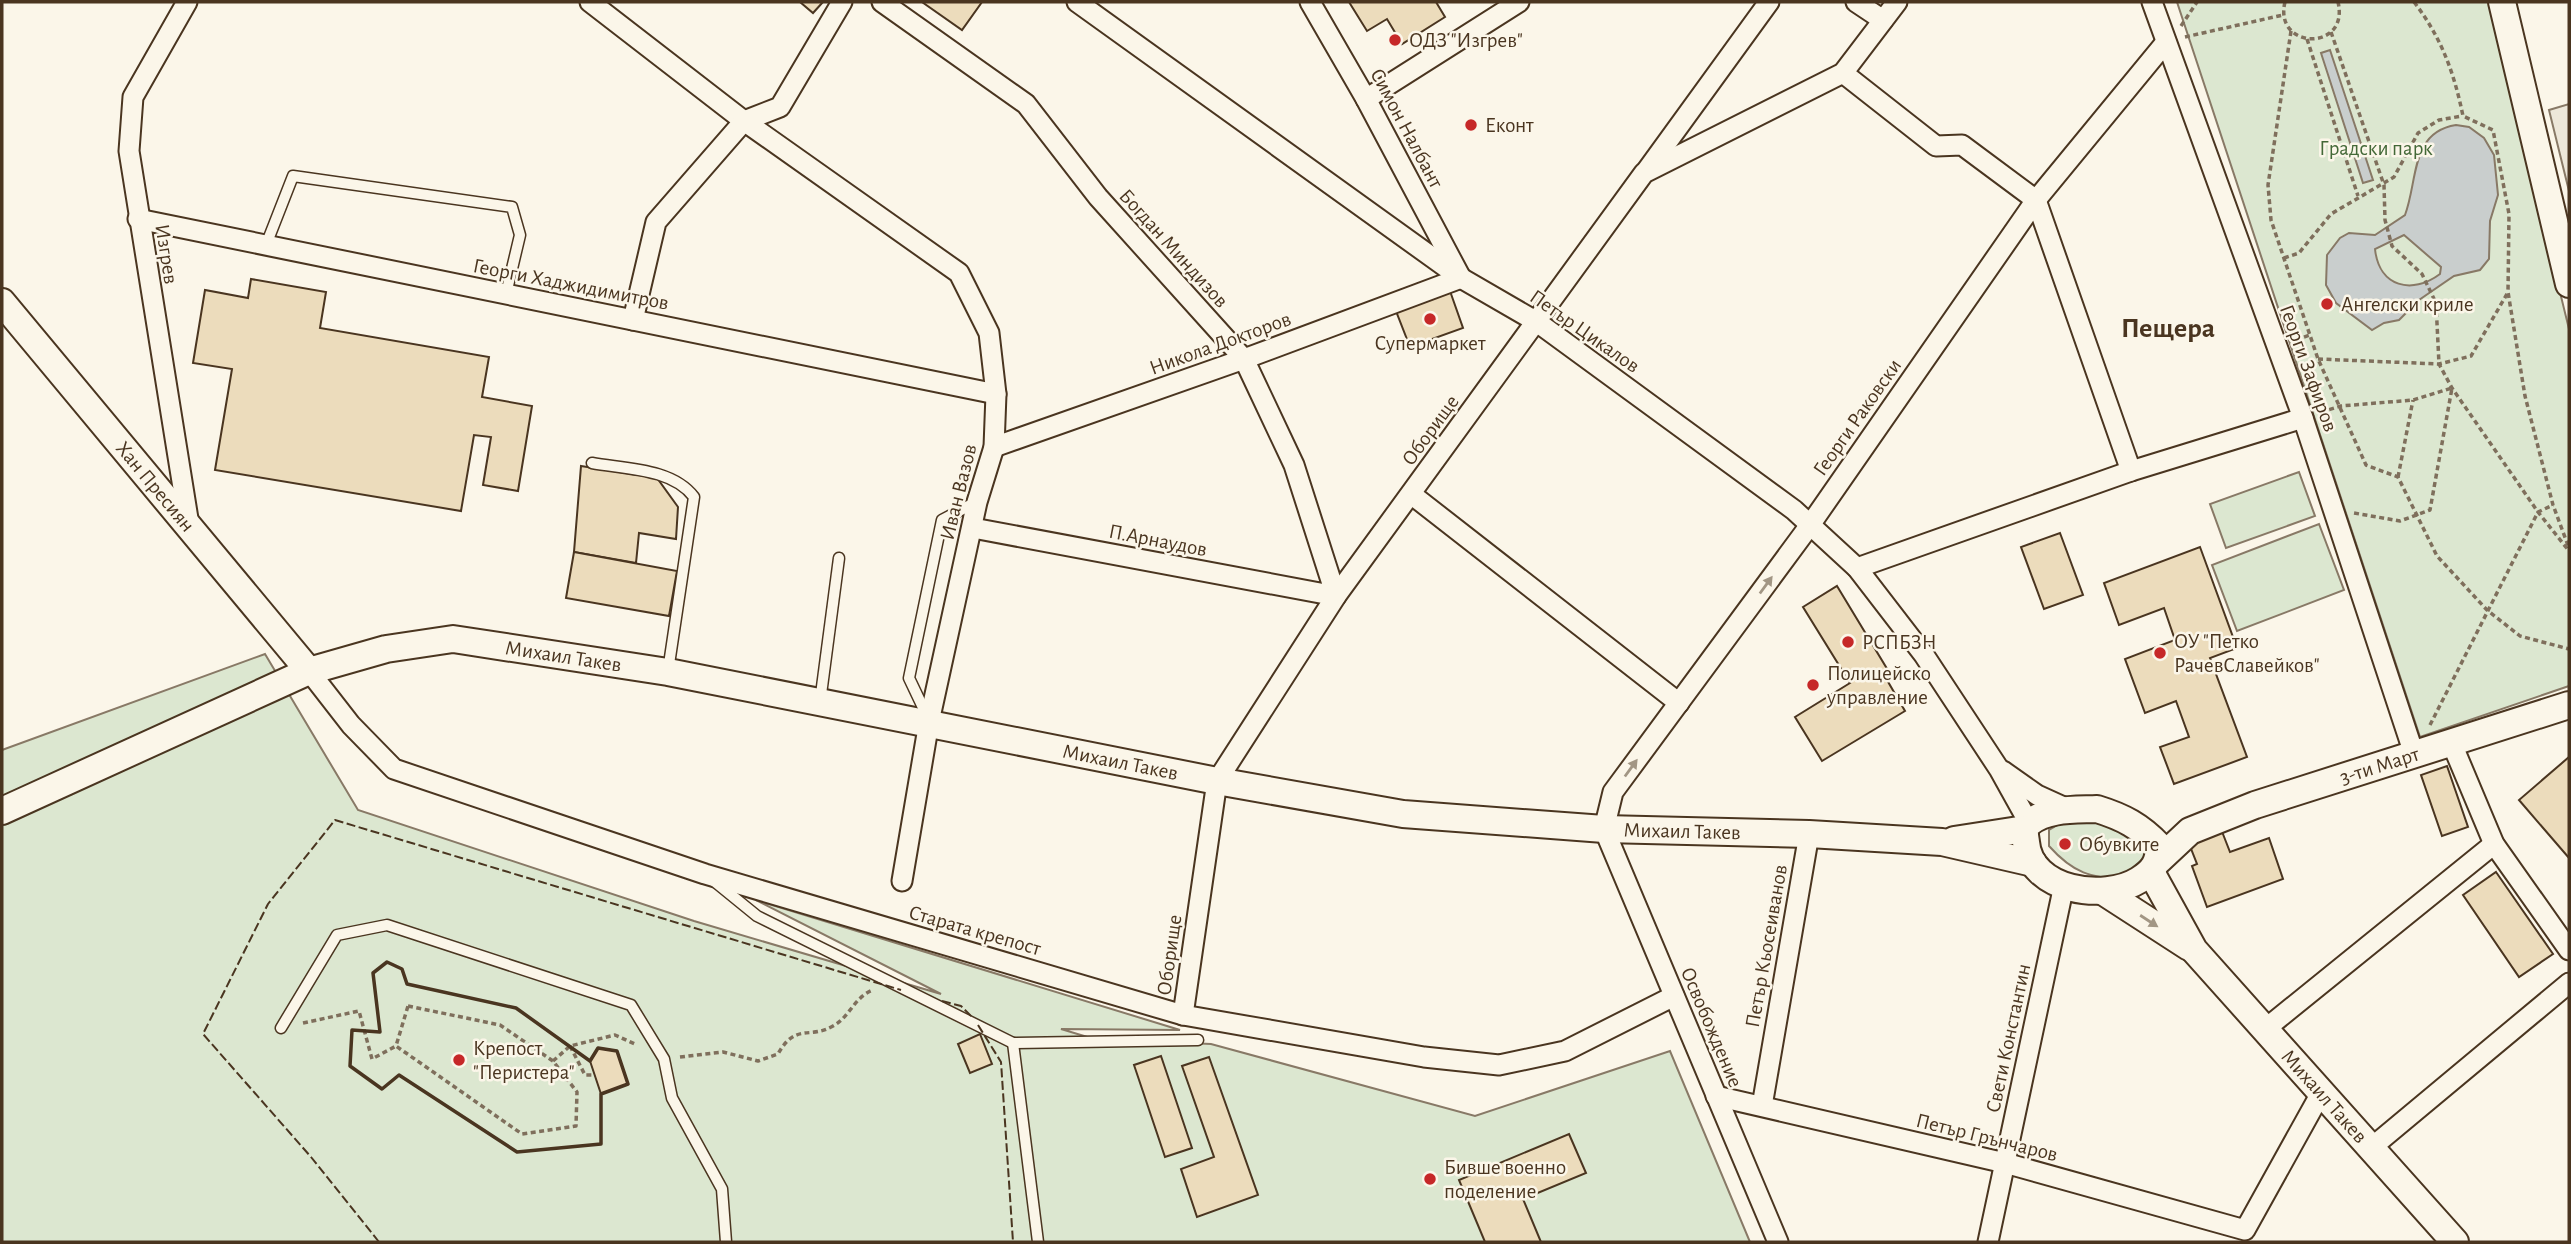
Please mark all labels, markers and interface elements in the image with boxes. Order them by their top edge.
place label: ОДЗ "Изгрев" [1409,30,1523,51]
marker: ОДЗ "Изгрев" [1387,32,1403,48]
street label: Симон Налбант [1366,65,1447,192]
place label: Еконт [1485,115,1534,136]
marker: Еконт [1463,117,1479,133]
park label: Градски парк [2319,138,2433,159]
street label: Богдан Миндизов [1115,185,1232,312]
street label: Изгрев [151,223,182,286]
street label: Георги Хаджидимитров [471,255,671,314]
street label: Петър Цикалов [1526,286,1643,377]
place label: Ангелски криле [2341,294,2474,315]
marker: Ангелски криле [2319,296,2335,312]
street label: Георги Зафиров [2276,302,2341,434]
street label: Никола Докторов [1147,308,1294,379]
marker: Супермаркет [1422,311,1438,327]
district label: Пещера [2121,315,2215,343]
place label: Супермаркет [1374,333,1486,354]
street label: Георги Раковски [1809,355,1905,480]
street label: Оборище [1398,391,1463,469]
street label: Хан Пресиян [112,438,199,536]
street label: Иван Вазов [936,442,981,542]
street label: П.Арнаудов [1107,521,1209,560]
one-way arrow [1759,576,1773,594]
place label: ОУ "Петко РачевСлавейков" [2174,631,2320,676]
place label: РСПБЗН [1862,632,1937,653]
marker: РСПБЗН [1840,634,1856,650]
street label: Михаил Такев [504,637,623,676]
marker: ОУ "Петко РачевСлавейков" [2152,645,2168,661]
place label: Полицейско управление [1826,663,1931,708]
marker: Полицейско управление [1805,677,1821,693]
street label: Михаил Такев [1061,741,1180,784]
street label: 3-ти Март [2337,743,2422,788]
one-way arrow [1624,759,1638,777]
street label: Михаил Такев [1623,819,1741,843]
place label: Обувките [2079,834,2159,855]
marker: Обувките [2057,836,2073,852]
street label: Петър Кьосеиванов [1742,863,1791,1029]
street label: Старата крепост [906,902,1044,959]
street label: Оборище [1153,913,1186,997]
one-way arrow [2140,914,2158,928]
street label: Свети Константин [1982,962,2035,1115]
street label: Освобождение [1677,964,1746,1090]
place label: Крепост "Перистера" [473,1038,575,1083]
street label: Михаил Такев [2277,1046,2371,1147]
marker: Крепост "Перистера" [451,1052,467,1068]
street label: Петър Грънчаров [1914,1110,2060,1165]
place label: Бивше военно поделение [1444,1157,1566,1202]
marker: Бивше военно поделение [1422,1171,1438,1187]

